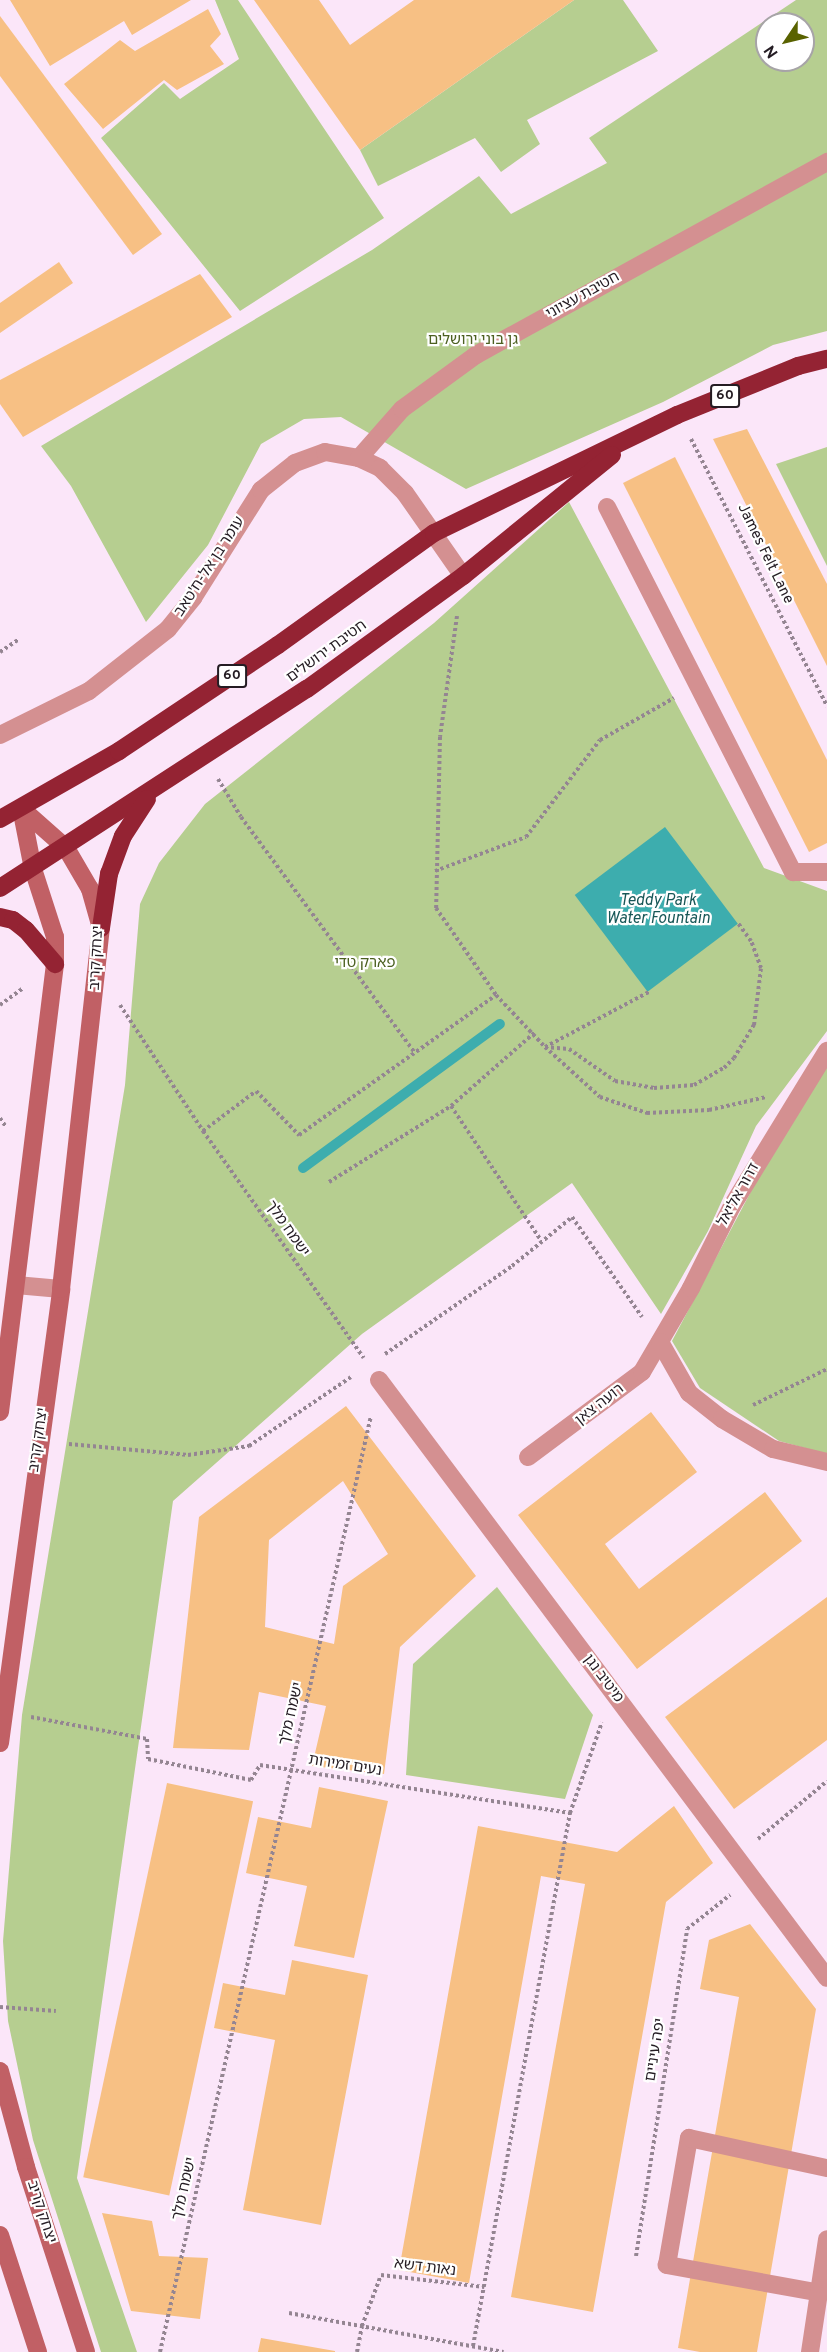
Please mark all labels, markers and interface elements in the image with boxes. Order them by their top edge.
north arrow [755,12,815,72]
text: N [760,41,783,62]
street label: חטיבת עציוני [543,268,623,324]
park label: גן בוני ירושלים [428,332,518,350]
road number: 60 [710,385,740,407]
street label: James Felt Lane [733,501,797,607]
street label: עומר בן אל-ח'טאב [171,514,249,620]
street label: חטיבת ירושלים [283,617,371,687]
road number: 60 [217,665,247,687]
water label: Teddy Park Water Fountain [606,891,710,929]
street label: יצחק קריב [86,925,108,991]
park label: פארק טדי [334,955,396,973]
street label: דרור אליאל [714,1160,764,1230]
street label: ישמח מלך [261,1198,313,1260]
street label: רועה צאן [572,1380,628,1430]
street label: יצחק קריב [26,1407,52,1473]
street label: מיטיב נגן [579,1651,627,1707]
street label: ישמח מלך [276,1681,308,1747]
street label: נעים זמירות [307,1751,383,1781]
street label: יפה עיניים [642,2017,670,2083]
street label: ישמח מלך [169,2156,201,2222]
street label: יצחק קריב [22,2178,60,2246]
street label: נאות דשא [393,2255,457,2281]

